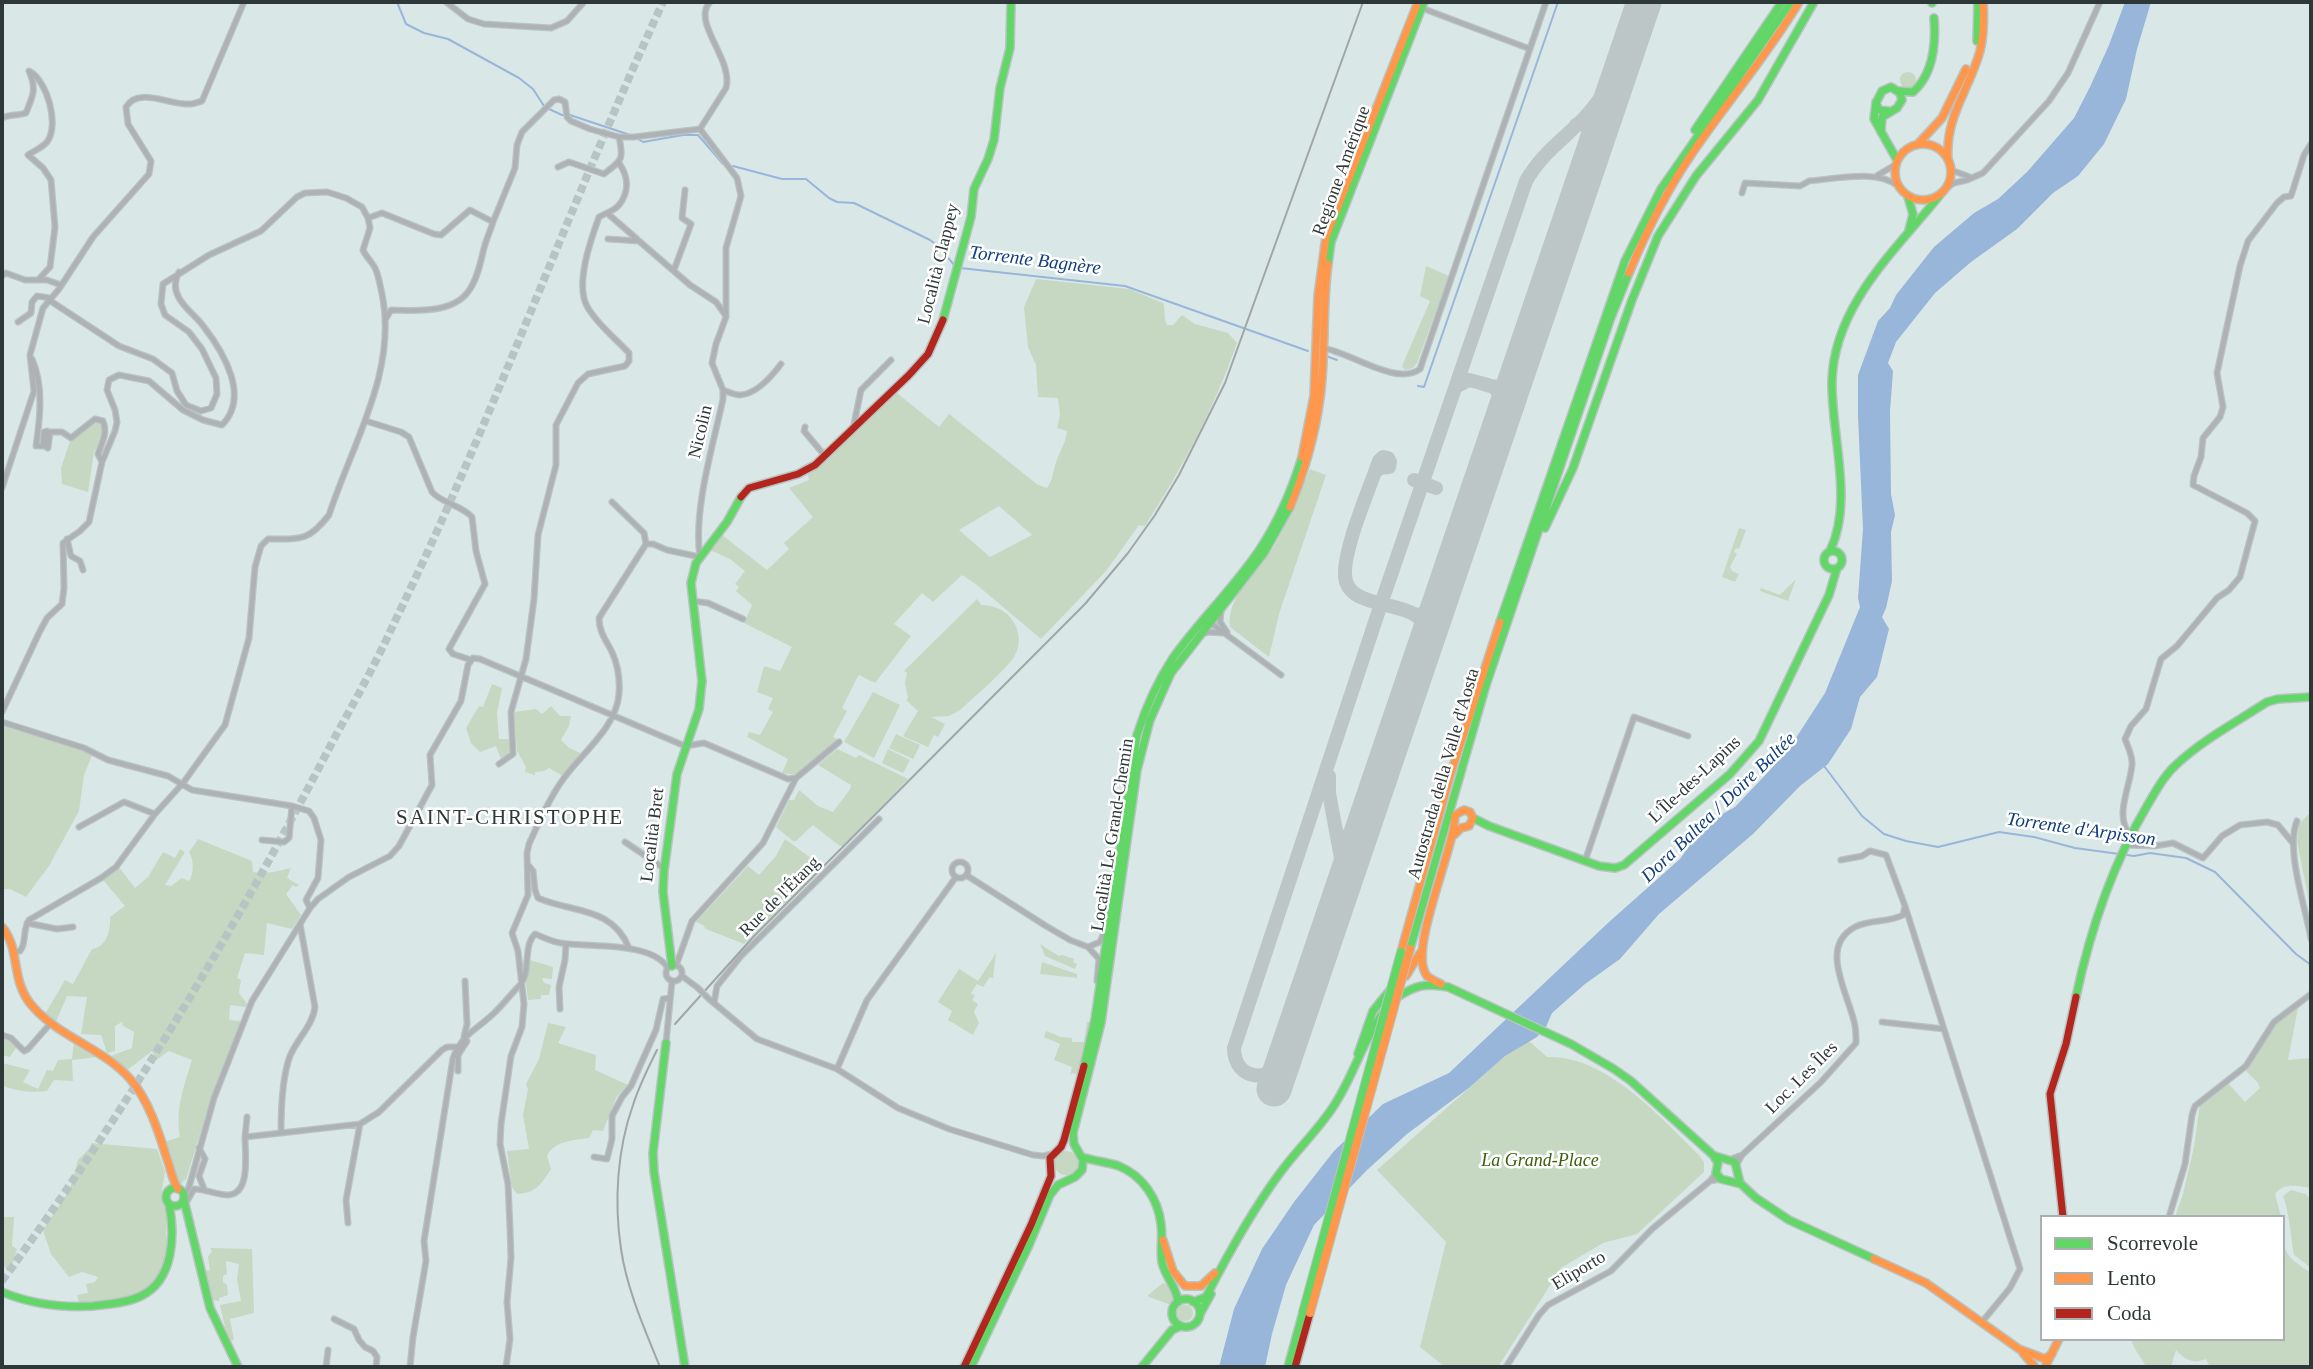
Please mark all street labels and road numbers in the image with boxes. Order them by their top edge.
street label: Regione Amérique [1309,103,1375,239]
street label: Località Clappey [914,201,964,327]
street label: Nicolin [684,403,718,461]
street label: Autostrada della Valle d'Aosta [1403,666,1485,882]
street label: L'Île-des-Lapins [1644,732,1746,828]
street label: Località Le Grand-Chemin [1087,737,1139,933]
street label: Località Bret [637,787,669,883]
street label: Rue de l'Étang [735,852,825,942]
street label: Loc. Les Îles [1761,1037,1843,1119]
street label: Eliporto [1548,1247,1610,1295]

